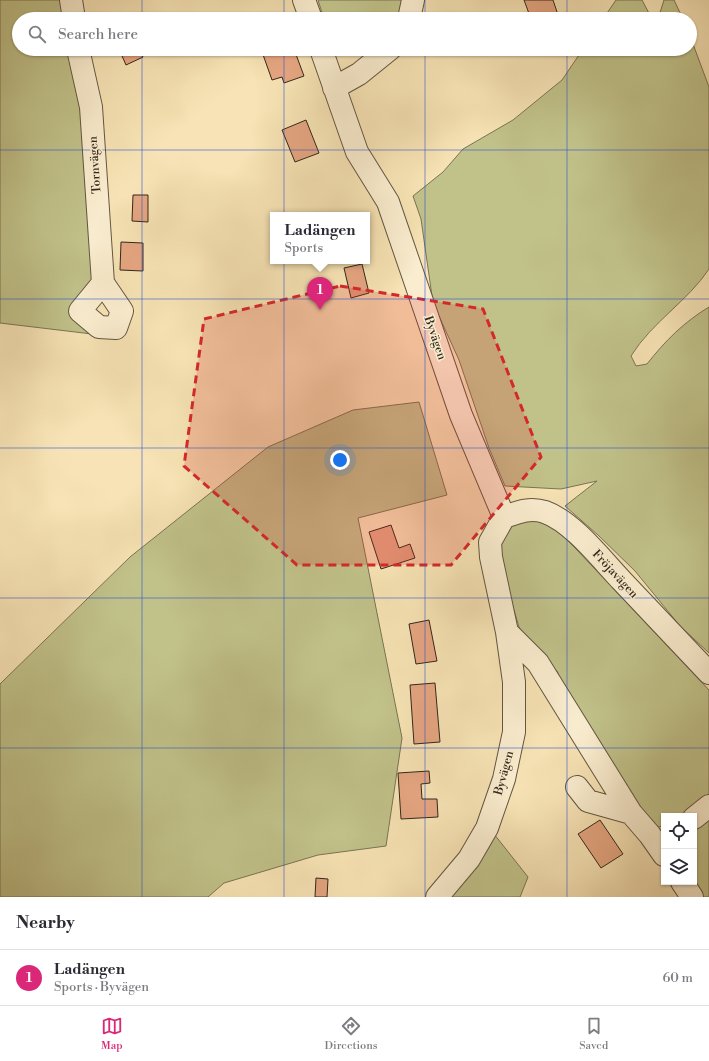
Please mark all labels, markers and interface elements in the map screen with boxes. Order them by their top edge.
search box [12,12,697,56]
icon: search [26,23,48,45]
text: Search here [58,25,138,44]
street label: Tornvägen [86,136,104,194]
popup [270,212,370,264]
text: Ladängen [285,221,355,240]
text: Sports [285,240,323,256]
pin: 1 [307,277,333,310]
street label: Byvägen [420,313,449,362]
your location [330,450,350,470]
street label: Fröjavägen [589,547,641,601]
street label: Byvägen [491,749,517,798]
map controls [661,813,697,885]
button: locate [661,813,697,849]
button: layers [661,849,697,885]
text: Nearby [16,912,75,934]
text: Ladängen [54,960,125,979]
text: 1 [26,970,32,986]
text: 60 m [662,970,693,986]
text: Sports · Byvägen [54,979,149,995]
tab: Map [101,1015,123,1053]
tab: Directions [325,1015,378,1053]
tab: Saved [579,1015,608,1053]

